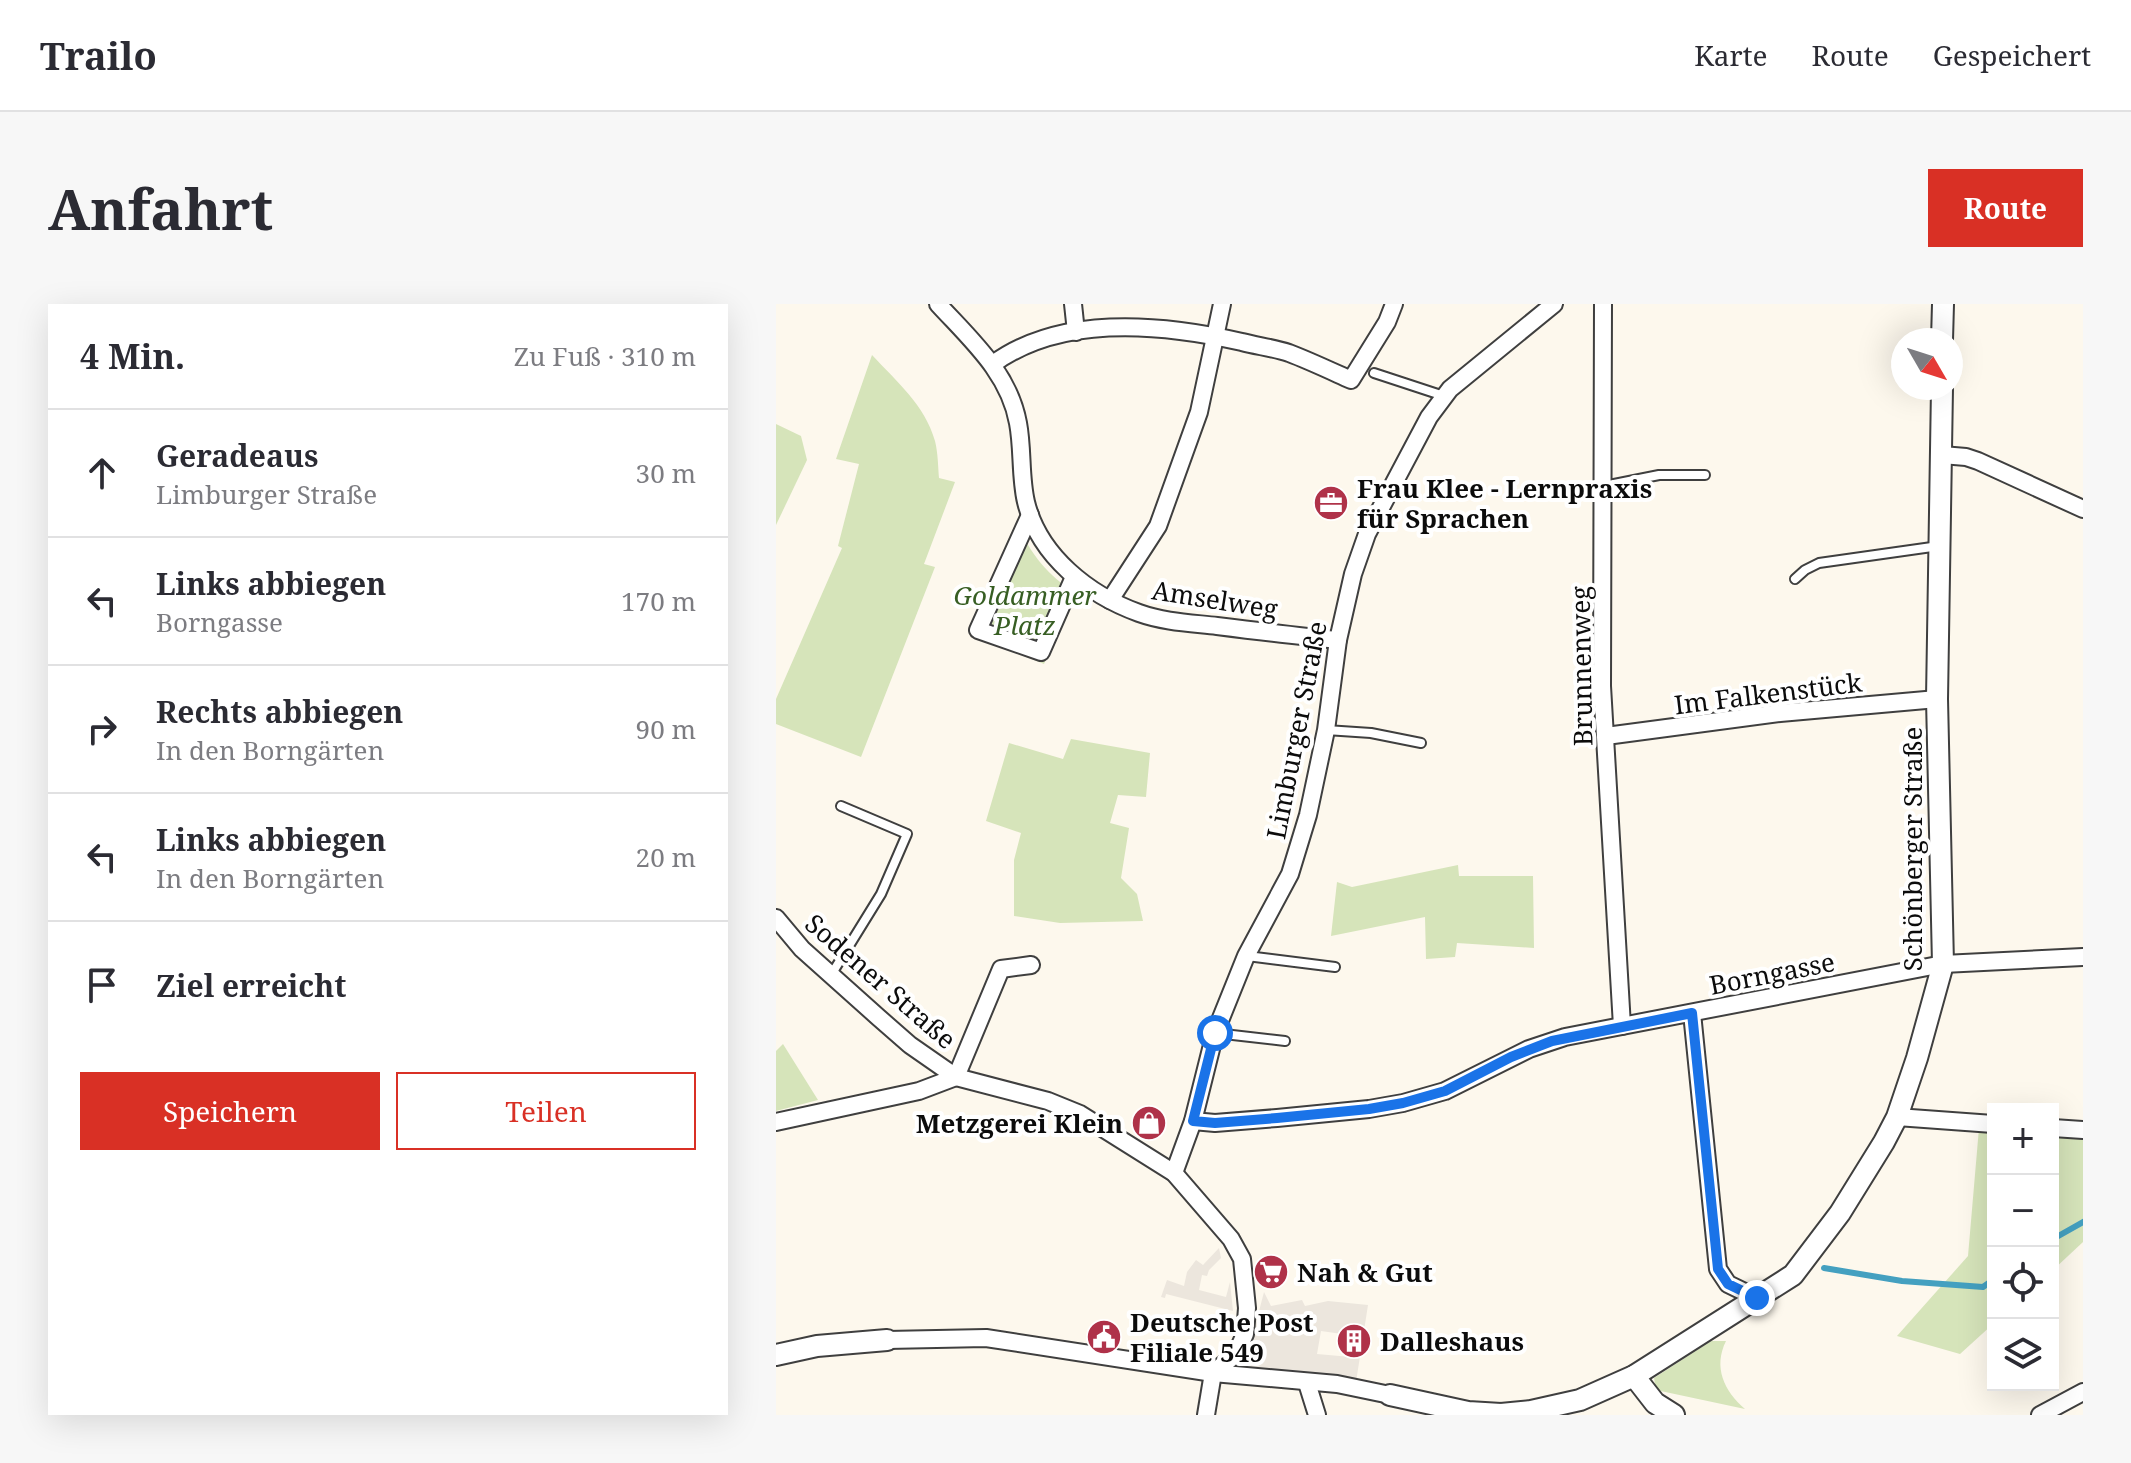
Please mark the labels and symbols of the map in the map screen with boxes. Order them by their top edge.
north arrow [1891,328,1963,400]
place label: Frau Klee - Lernpraxis für Sprachen [1357,470,1652,536]
office icon: Frau Klee - Lernpraxis für Sprachen [1312,484,1350,522]
street label: Amselweg [1150,571,1280,627]
park label: Goldammer Platz [953,577,1097,643]
street label: Brunnenweg [1562,586,1600,746]
street label: Limburger Straße [1257,618,1335,842]
street label: Im Falkenstück [1672,664,1865,722]
street label: Schönberger Straße [1894,727,1930,971]
street label: Sodener Straße [798,905,964,1057]
street label: Borngasse [1706,943,1838,1003]
route start [1197,1015,1233,1051]
shop icon: Metzgerei Klein [1130,1104,1168,1142]
place label: Metzgerei Klein [916,1105,1123,1141]
supermarket icon: Nah & Gut [1252,1253,1290,1291]
place label: Nah & Gut [1297,1254,1433,1290]
route end [1739,1280,1775,1316]
place label: Deutsche Post Filiale 549 [1130,1304,1314,1370]
public building icon: Deutsche Post Filiale 549 [1085,1318,1123,1356]
building icon: Dalleshaus [1335,1322,1373,1360]
place label: Dalleshaus [1380,1323,1524,1359]

